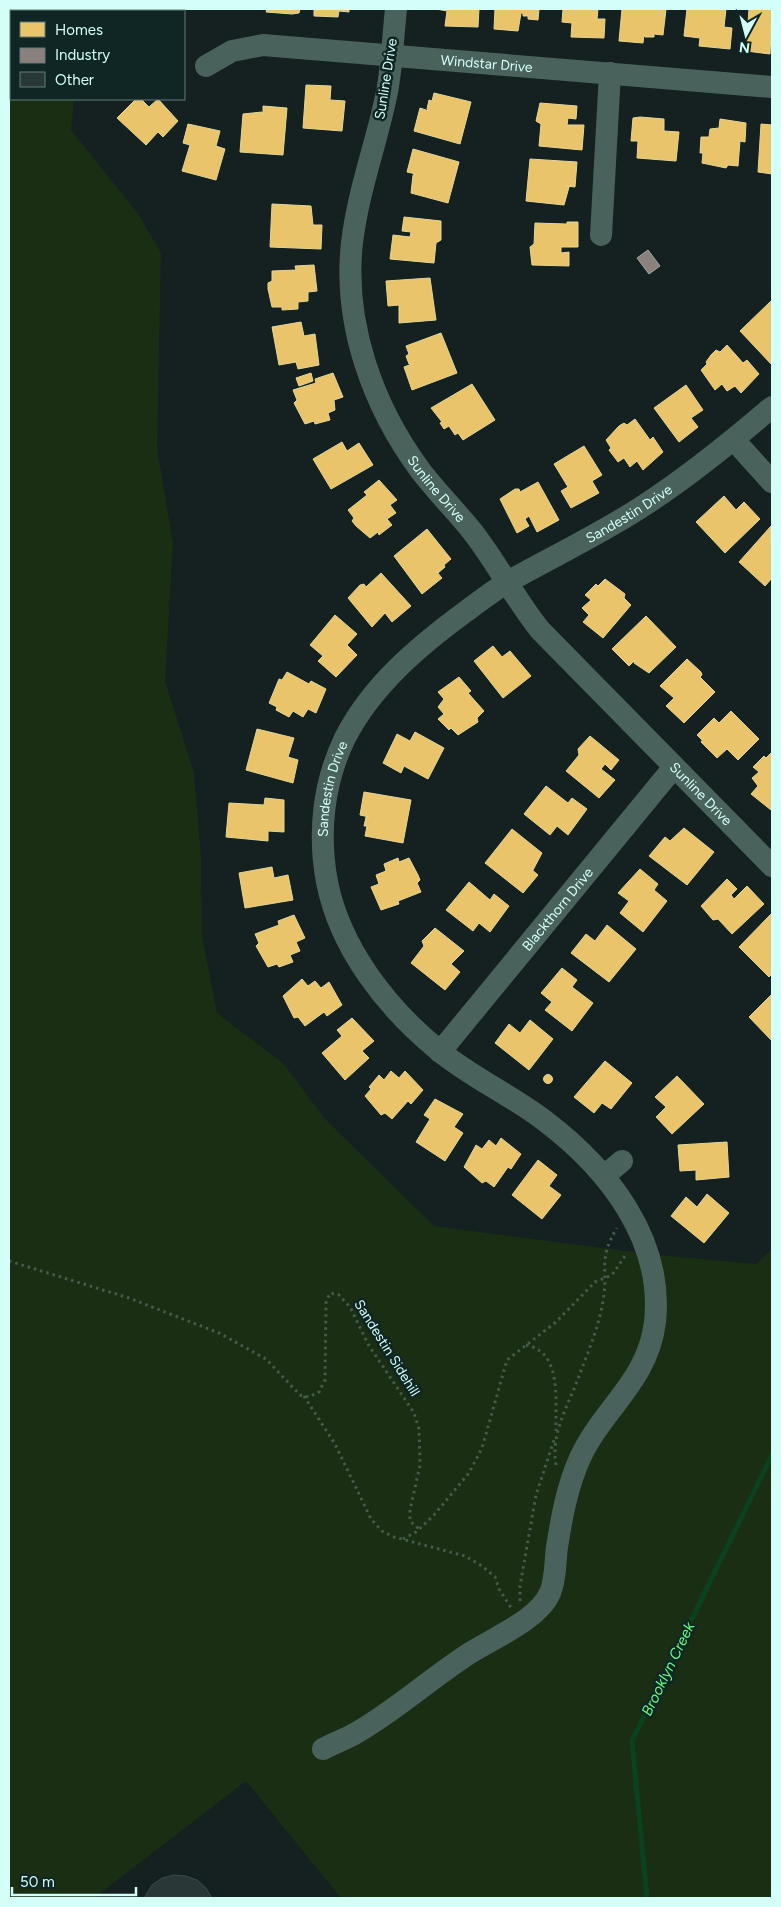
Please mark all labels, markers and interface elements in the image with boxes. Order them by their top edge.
legend [10,10,185,100]
north arrow [721,10,771,60]
text: Homes [55,21,103,39]
street label: Sunline Drive [371,37,401,121]
text: N [738,38,751,57]
text: Industry [55,46,110,64]
street label: Windstar Drive [440,51,534,76]
text: Other [55,71,94,89]
street label: Sunline Drive [404,452,470,526]
street label: Sandestin Drive [583,480,675,547]
street label: Sandestin Drive [314,738,351,837]
street label: Sunline Drive [666,759,736,829]
street label: Blackthorn Drive [518,864,597,954]
street label: Sandestin Sidehill [350,1297,424,1399]
water label: Brooklyn Creek [638,1619,699,1719]
scale bar [12,1864,136,1896]
text: 50 m [20,1873,55,1891]

